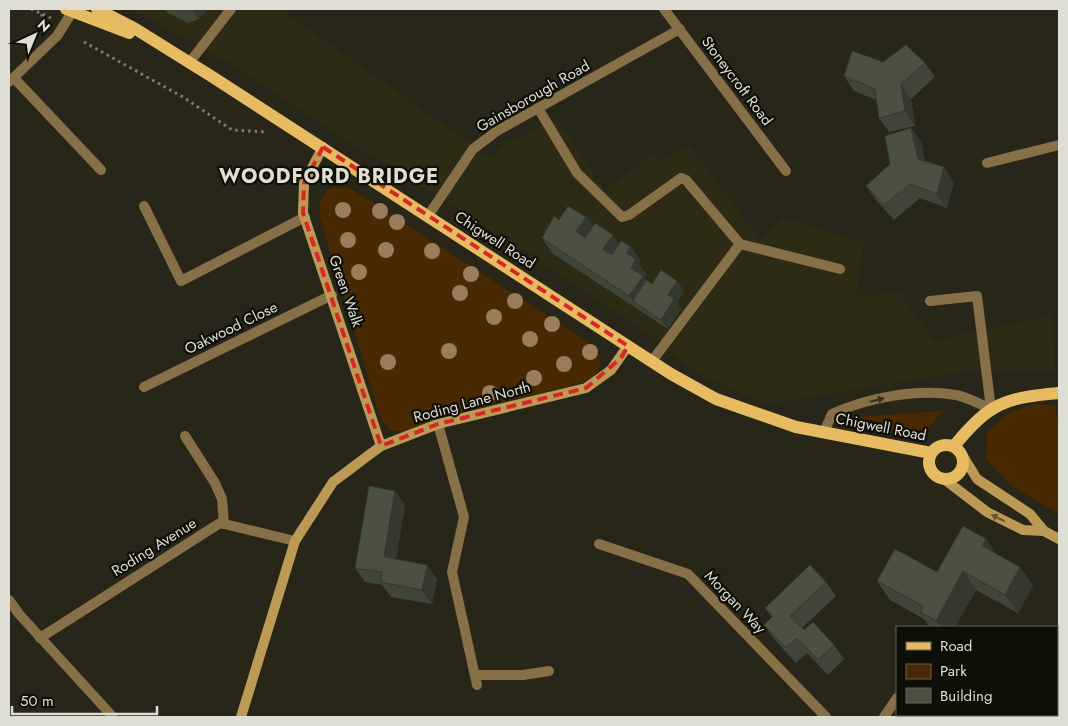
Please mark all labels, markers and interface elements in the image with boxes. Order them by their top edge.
north arrow [10,10,60,60]
text: N [33,15,55,37]
street label: Stoneycroft Road [696,32,778,130]
street label: Gainsborough Road [472,55,594,137]
district label: WOODFORD BRIDGE [219,162,439,191]
street label: Chigwell Road [450,206,540,274]
street label: Green Walk [323,252,369,330]
street label: Oakwood Close [181,296,281,360]
street label: Roding Lane North [411,376,533,428]
one-way arrow [869,396,884,404]
street label: Chigwell Road [834,407,928,447]
street label: Roding Avenue [107,512,201,582]
one-way arrow [991,514,1005,522]
street label: Morgan Way [699,565,771,639]
legend [896,626,1058,716]
text: Road [940,635,972,657]
text: Park [940,660,967,682]
scale bar [12,684,158,716]
text: Building [940,685,992,707]
text: 50 m [20,690,54,712]

